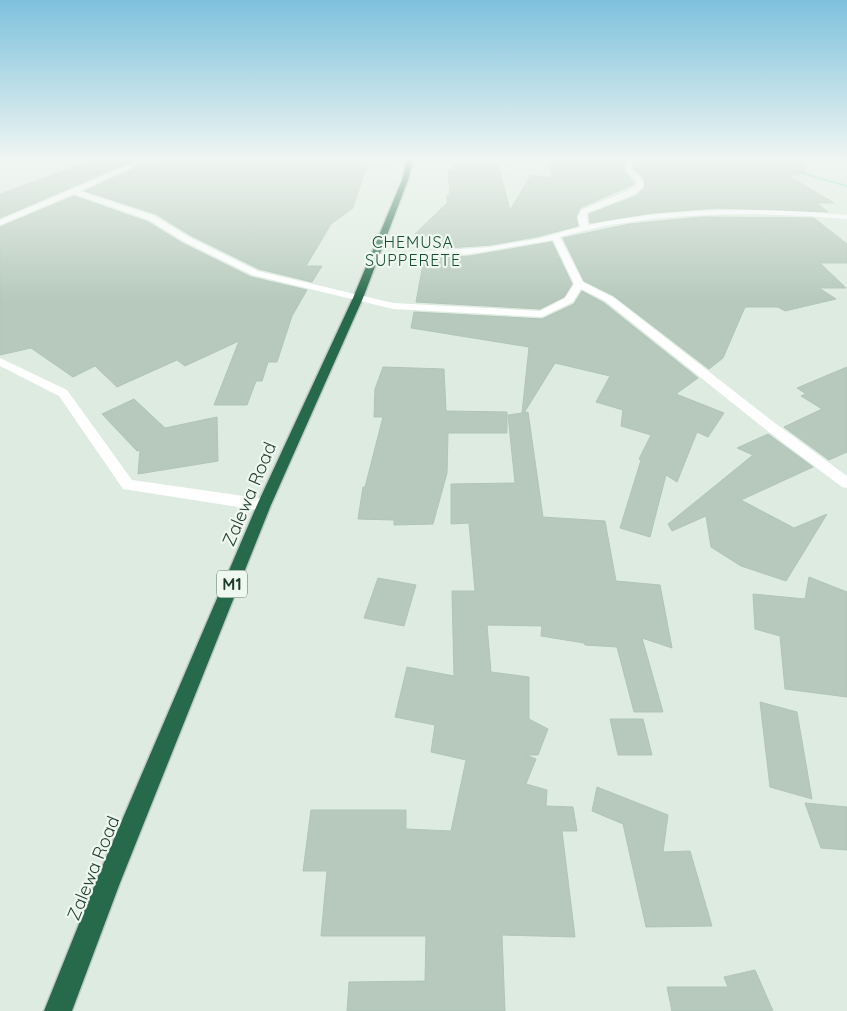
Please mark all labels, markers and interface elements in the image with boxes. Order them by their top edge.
district label: CHEMUSA SUPPERETE [365,232,461,270]
street label: Zalewa Road [217,439,281,549]
road number: M1 [217,570,247,598]
street label: Zalewa Road [62,812,124,924]

